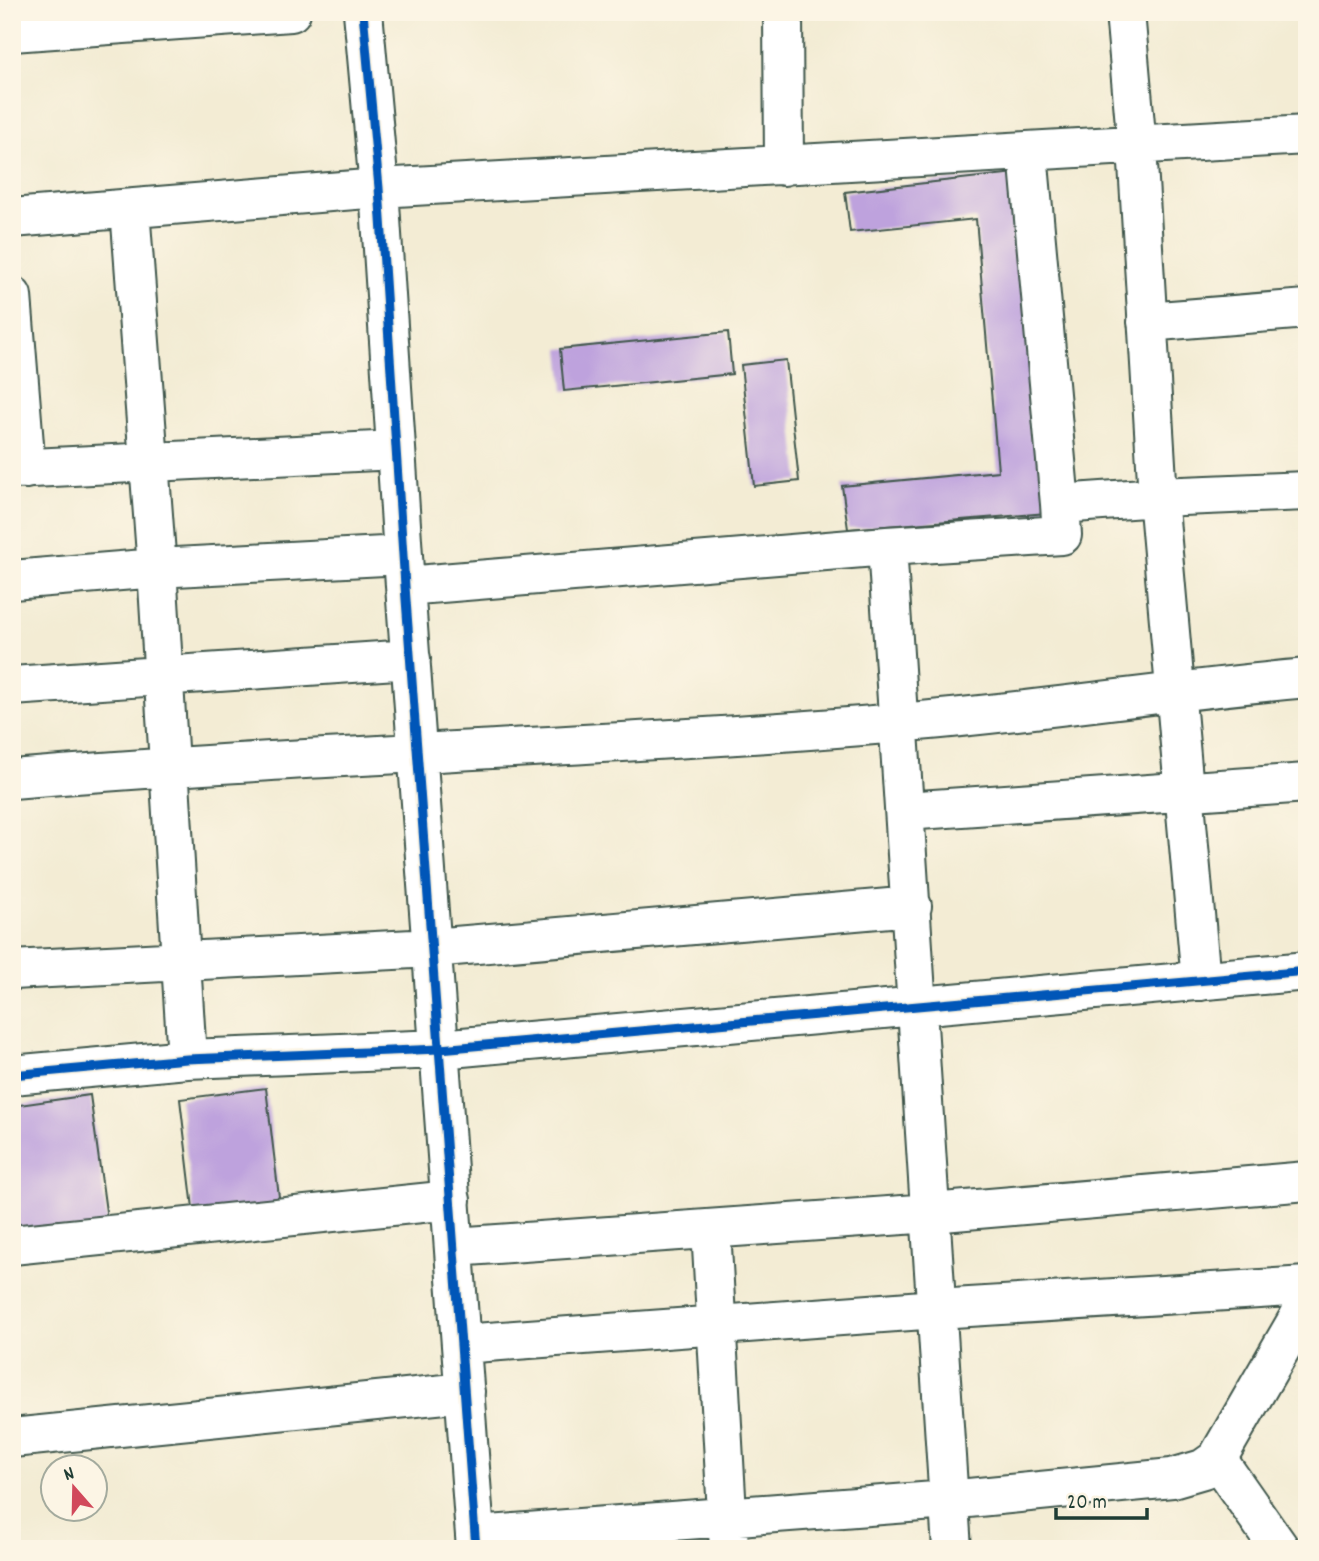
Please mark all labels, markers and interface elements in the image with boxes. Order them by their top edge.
north arrow [38,1452,108,1522]
text: N [60,1461,78,1490]
scale bar [1056,1477,1148,1521]
text: 20 m [1067,1489,1107,1519]

